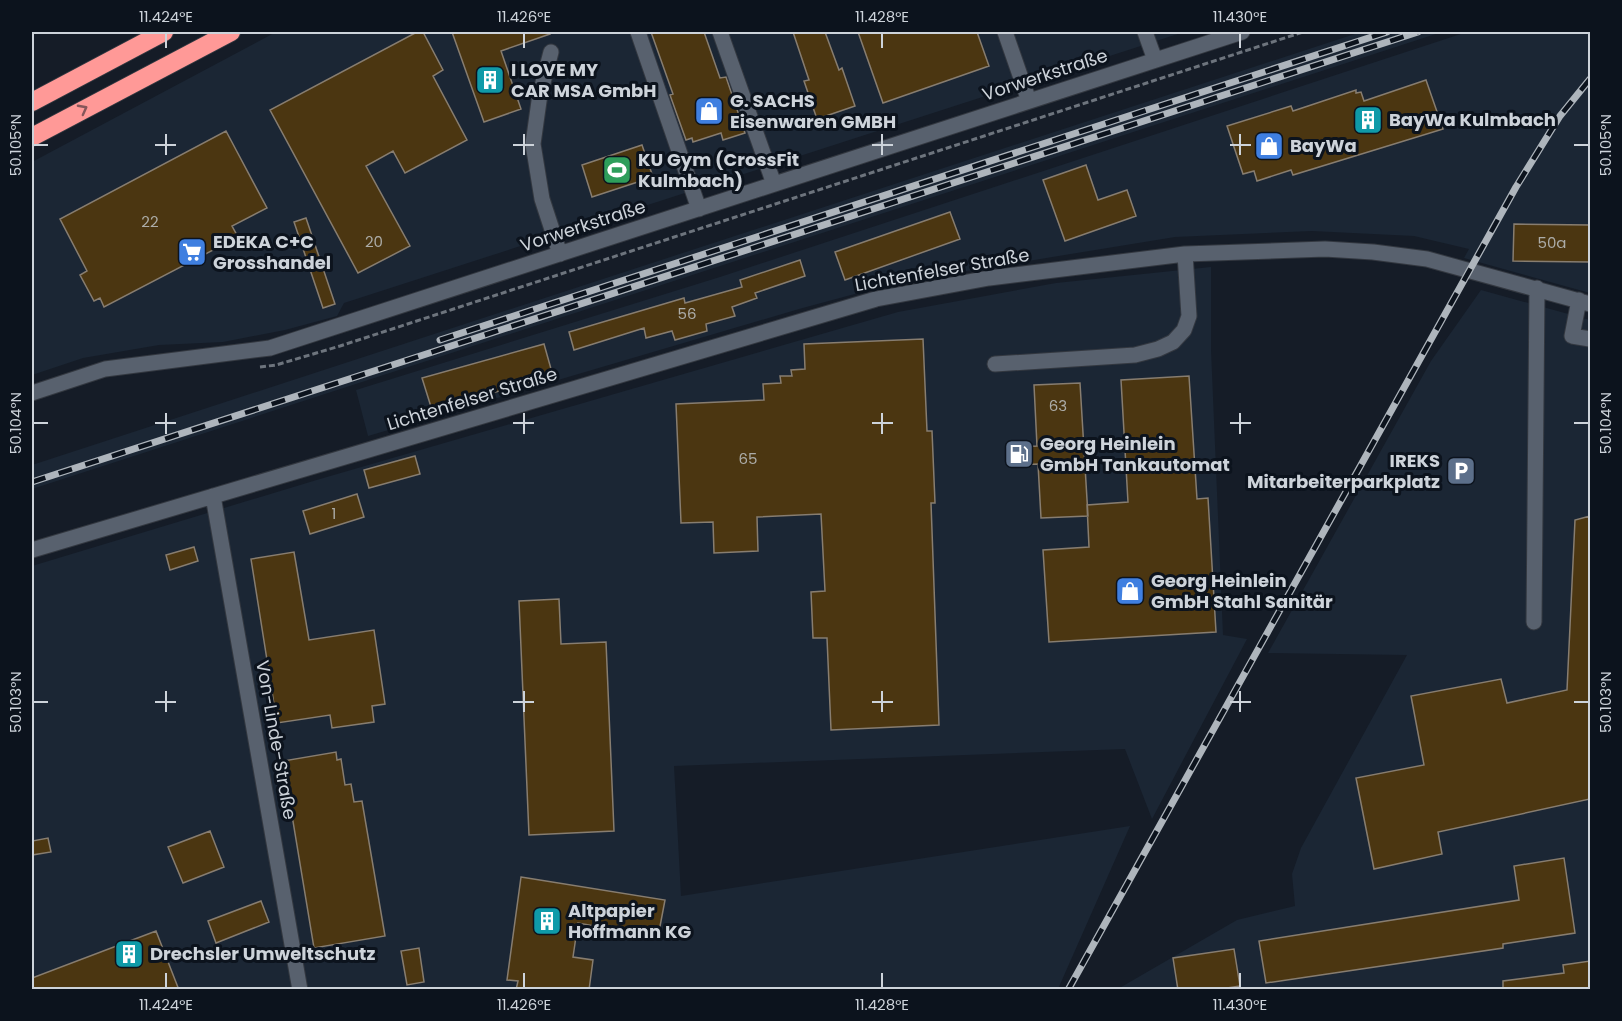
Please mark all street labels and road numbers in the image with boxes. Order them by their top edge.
street label: Vorwerkstraße [979,42,1111,107]
street label: Vorwerkstraße [517,193,649,258]
street label: Lichtenfelser Straße [853,242,1031,297]
street label: Lichtenfelser Straße [384,361,560,436]
street label: Von-Linde-Straße [250,658,303,822]

